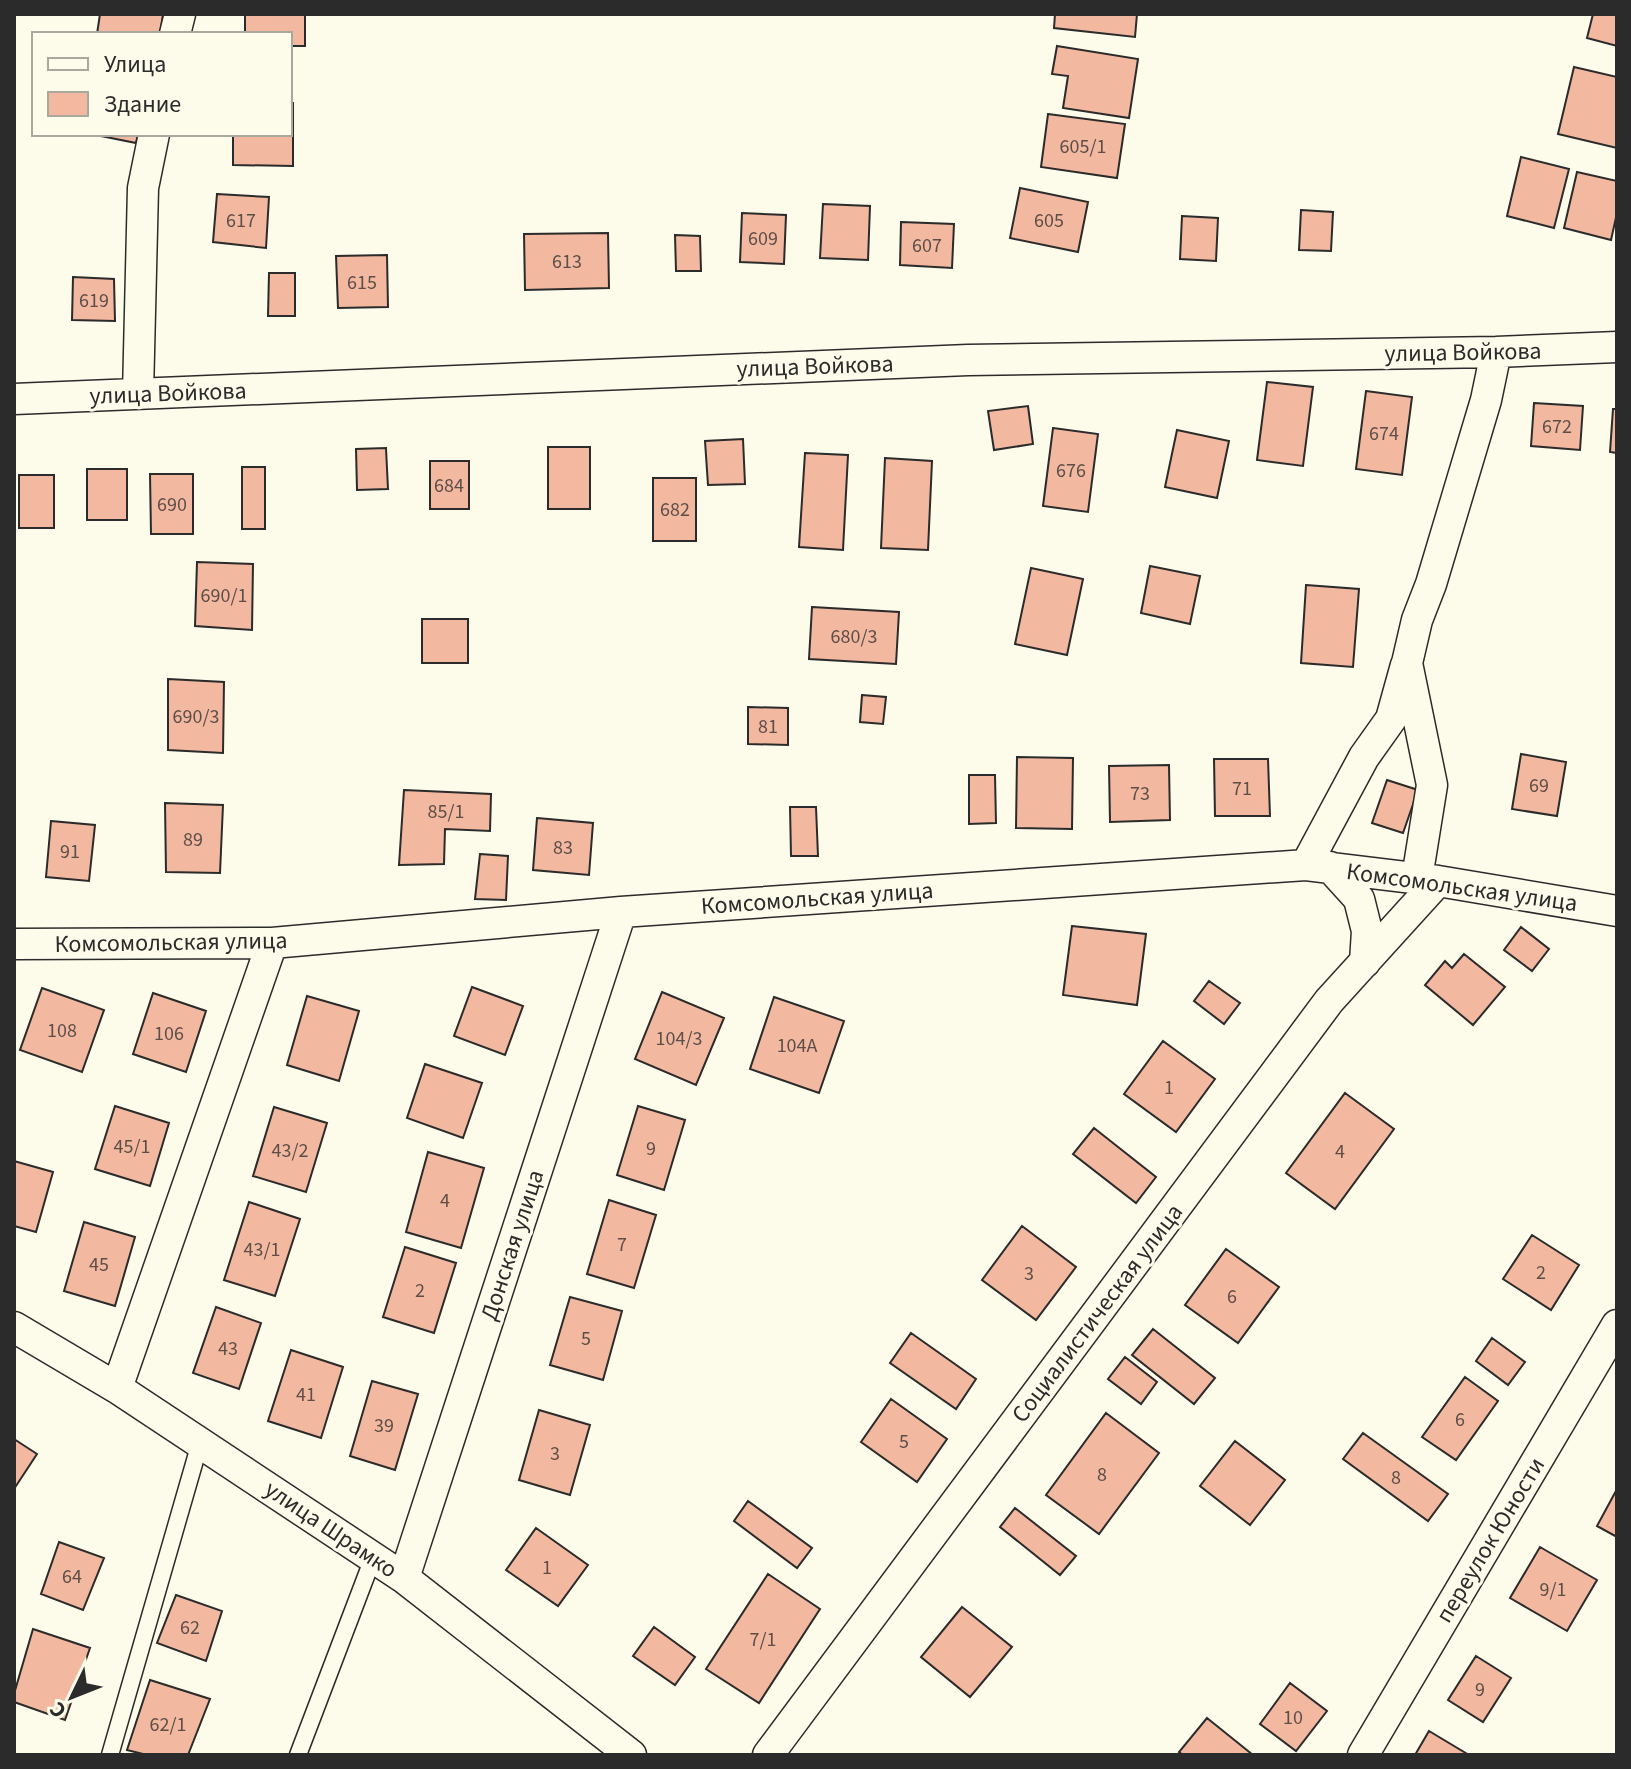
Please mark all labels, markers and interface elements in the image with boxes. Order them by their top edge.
legend [32,32,292,136]
text: Улица [104,47,166,82]
text: Здание [104,87,181,122]
house number: 605/1 [1060,133,1106,161]
house number: 617 [226,207,256,235]
house number: 605 [1034,207,1064,235]
house number: 609 [748,225,778,253]
house number: 607 [912,232,942,260]
house number: 613 [552,248,582,276]
house number: 615 [347,269,377,297]
house number: 619 [79,287,109,315]
street label: улица Войкова [1384,334,1542,371]
street label: улица Войкова [736,346,894,387]
street label: улица Войкова [89,373,247,414]
house number: 672 [1542,413,1572,441]
house number: 674 [1369,420,1399,448]
house number: 676 [1056,457,1086,485]
house number: 684 [434,472,464,500]
house number: 690 [157,491,187,519]
house number: 682 [660,496,690,524]
house number: 690/1 [201,582,247,610]
house number: 680/3 [831,623,877,651]
house number: 690/3 [173,703,219,731]
house number: 81 [758,713,778,741]
house number: 69 [1529,772,1549,800]
house number: 71 [1232,775,1252,803]
house number: 73 [1130,780,1150,808]
house number: 85/1 [428,798,464,826]
house number: 89 [183,826,203,854]
house number: 83 [553,834,573,862]
house number: 91 [60,838,80,866]
street label: Комсомольская улица [1344,854,1580,921]
street label: Комсомольская улица [700,873,934,924]
street label: Комсомольская улица [54,923,288,962]
house number: 108 [47,1017,77,1045]
house number: 106 [154,1020,184,1048]
house number: 104/3 [656,1025,702,1053]
house number: 104А [777,1032,817,1060]
house number: 1 [1164,1074,1174,1102]
house number: 45/1 [114,1133,150,1161]
house number: 9 [646,1135,656,1163]
house number: 43/2 [272,1137,308,1165]
house number: 4 [1335,1138,1345,1166]
street label: Донская улица [472,1165,553,1325]
house number: 4 [440,1187,450,1215]
street label: Социалистическая улица [1003,1196,1192,1430]
house number: 7 [617,1231,627,1259]
house number: 43/1 [244,1236,280,1264]
house number: 45 [89,1251,109,1279]
house number: 2 [1536,1259,1546,1287]
house number: 3 [1024,1260,1034,1288]
house number: 2 [415,1277,425,1305]
house number: 6 [1227,1283,1237,1311]
house number: 5 [581,1325,591,1353]
house number: 43 [218,1335,238,1363]
house number: 41 [296,1381,316,1409]
house number: 6 [1455,1406,1465,1434]
house number: 39 [374,1412,394,1440]
house number: 5 [899,1428,909,1456]
house number: 3 [550,1440,560,1468]
street label: переулок Юности [1427,1451,1554,1630]
house number: 8 [1097,1461,1107,1489]
house number: 8 [1391,1464,1401,1492]
street label: улица Шрамко [257,1472,404,1587]
house number: 1 [542,1554,552,1582]
house number: 64 [62,1563,82,1591]
house number: 9/1 [1540,1576,1566,1604]
house number: 62 [180,1614,200,1642]
house number: 7/1 [750,1626,776,1654]
north arrow [32,1657,112,1737]
house number: 9 [1475,1676,1485,1704]
text: С [42,1694,74,1726]
house number: 10 [1283,1704,1303,1732]
house number: 62/1 [150,1711,186,1739]

